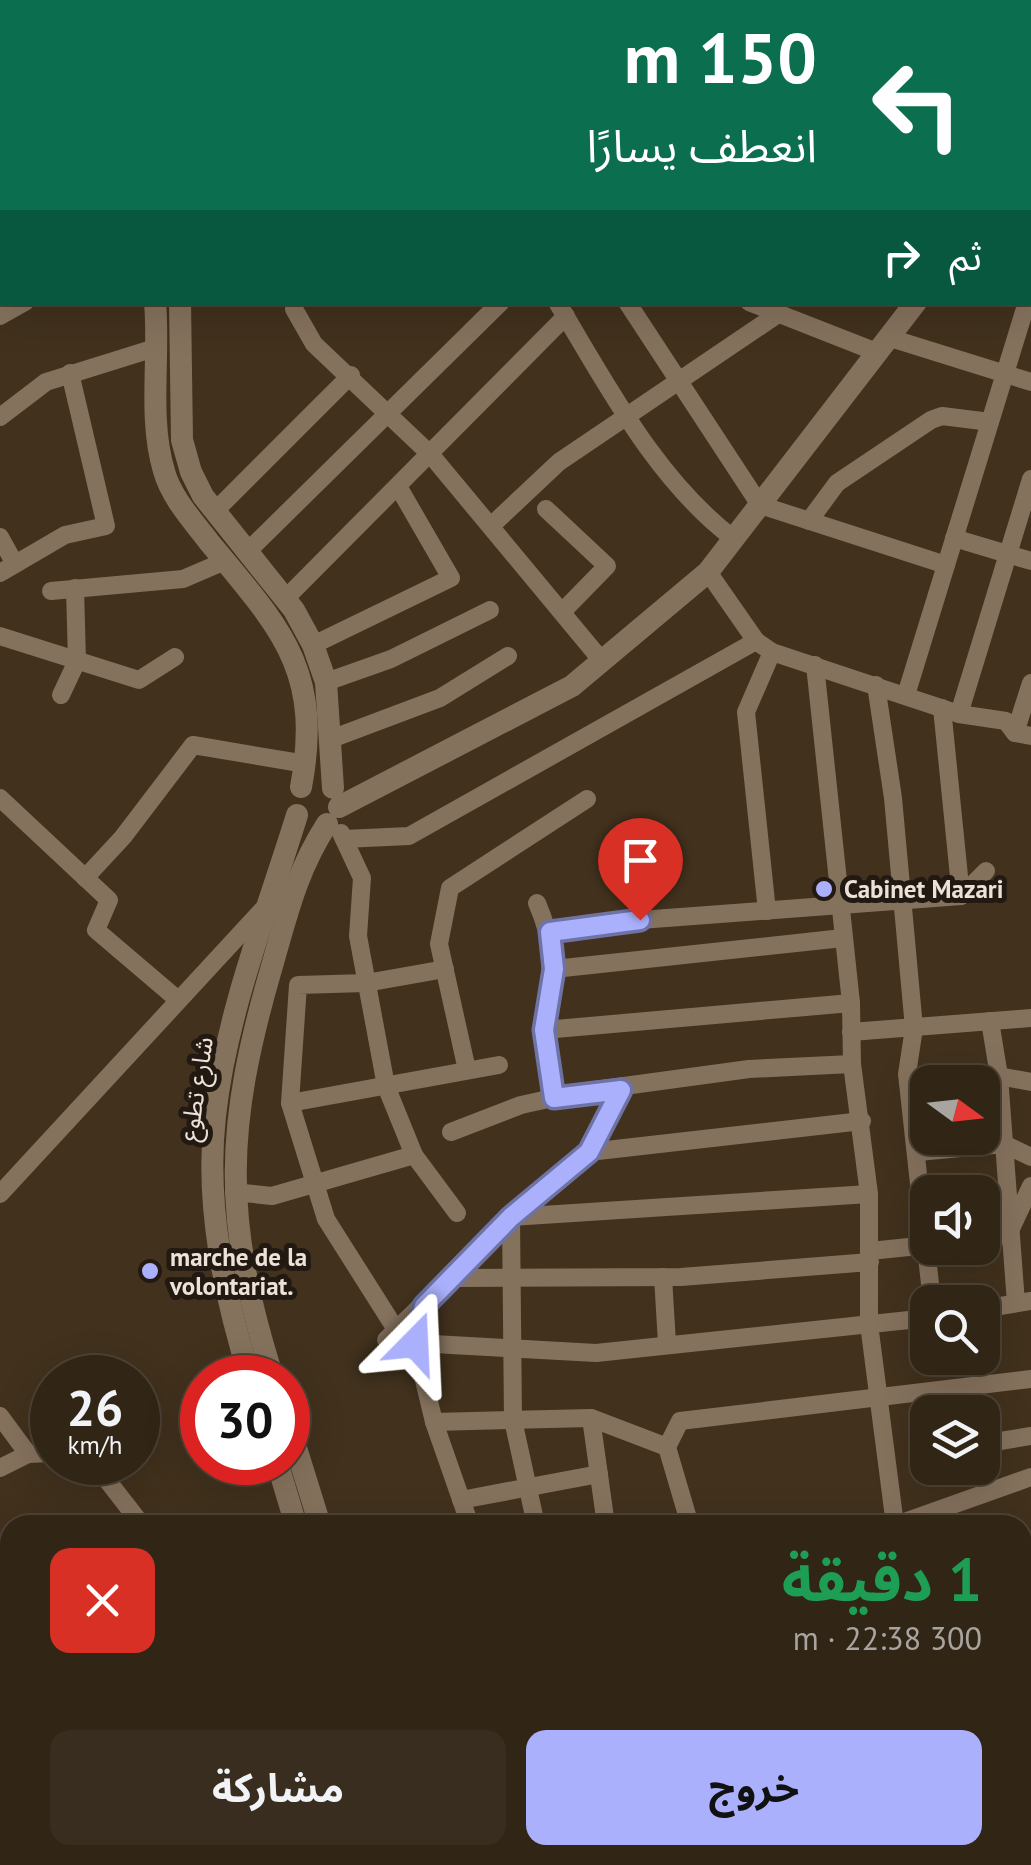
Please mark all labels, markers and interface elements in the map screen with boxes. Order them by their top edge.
text: 150 m [624,12,817,102]
icon: left [852,40,982,170]
text: انعطف يسارًا [586,116,817,174]
icon: right [874,230,929,285]
text: ثم [949,231,982,280]
pin [598,818,683,921]
icon: arrive [613,833,668,888]
place label: Cabinet Mazari [844,873,1003,905]
marker: Cabinet Mazari [813,878,835,900]
street label: شارع تطوع [172,1035,223,1144]
north arrow [910,1065,1000,1155]
map controls [910,1065,1000,1485]
button: sound [910,1175,1000,1265]
place label: marche de la volontariat. [169,1241,307,1302]
marker: marche de la volontariat. [139,1260,161,1282]
button: search [910,1285,1000,1375]
position arrow [363,1291,467,1395]
speed limit sign: 30 [180,1355,310,1485]
text: 26 [67,1375,123,1440]
button: layers [910,1395,1000,1485]
text: km/h [68,1429,122,1461]
text: 1 دقيقة [782,1540,982,1618]
button: close [50,1548,155,1653]
text: 300 m · 22:38 [793,1617,982,1659]
button: مشاركة [50,1730,506,1845]
button: خروج [526,1730,982,1845]

